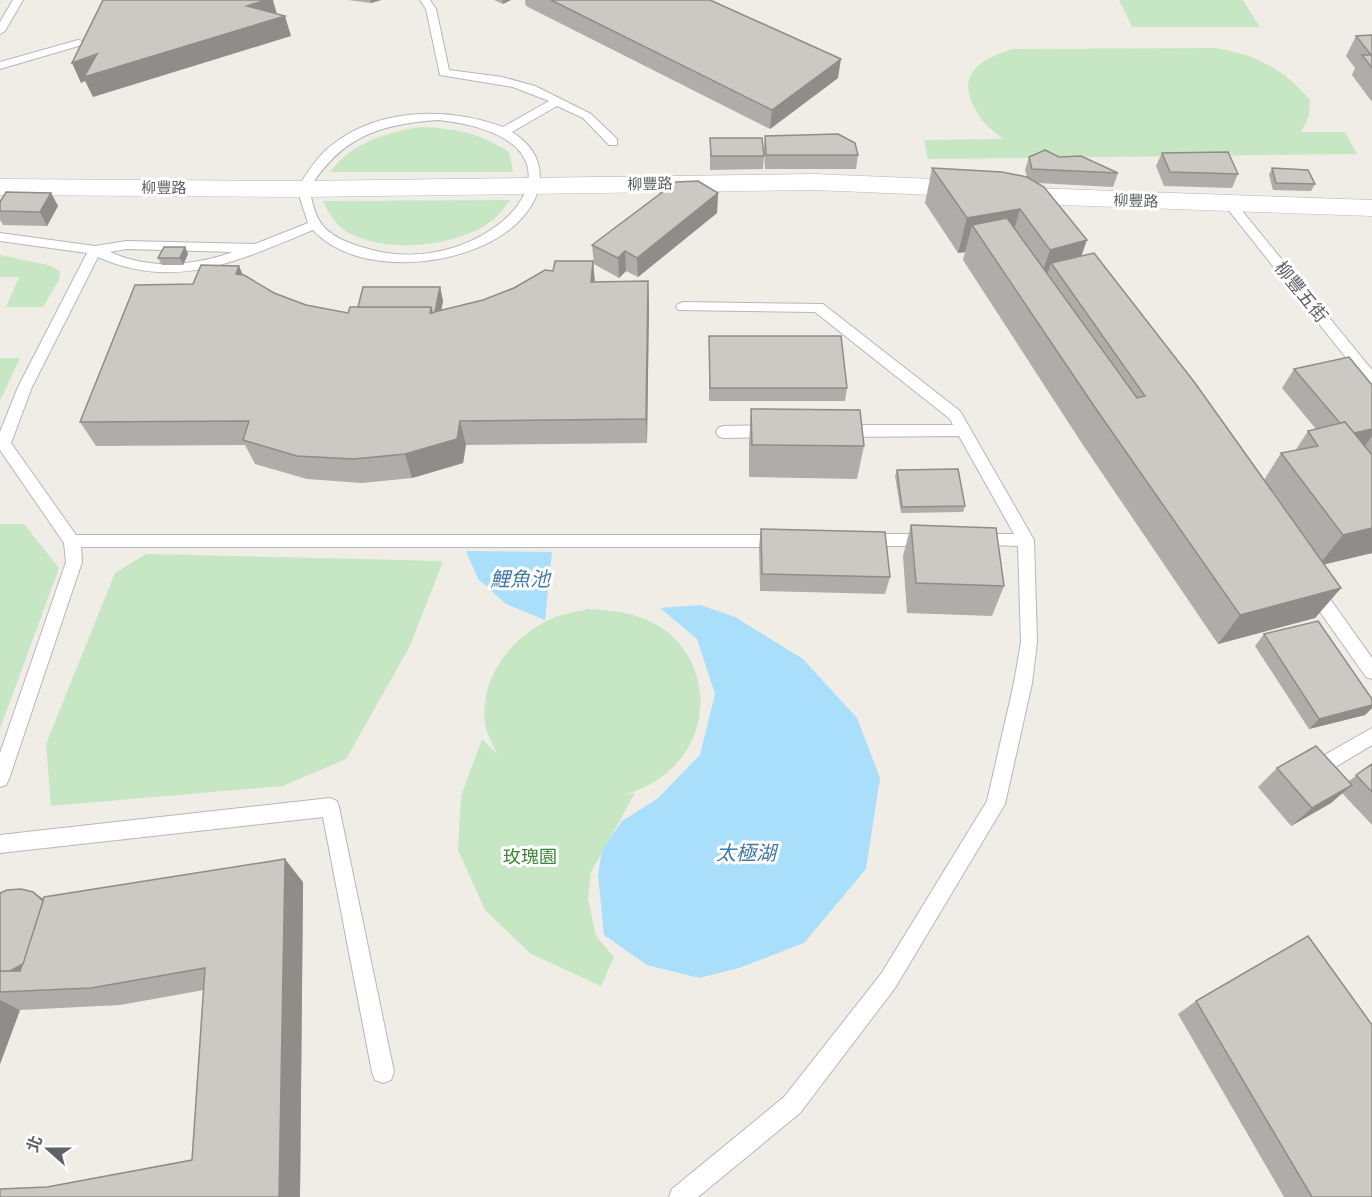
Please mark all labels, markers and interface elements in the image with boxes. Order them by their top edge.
street label: 柳豐路 [627,174,673,192]
street label: 柳豐路 [141,178,187,196]
street label: 柳豐路 [1113,190,1159,210]
street label: 柳豐五街 [1271,256,1333,326]
water label: 鯉魚池 [490,566,552,590]
water label: 太極湖 [716,840,779,864]
park label: 玫瑰園 [503,845,557,867]
north arrow [18,1119,78,1179]
text: 北 [22,1133,45,1154]

